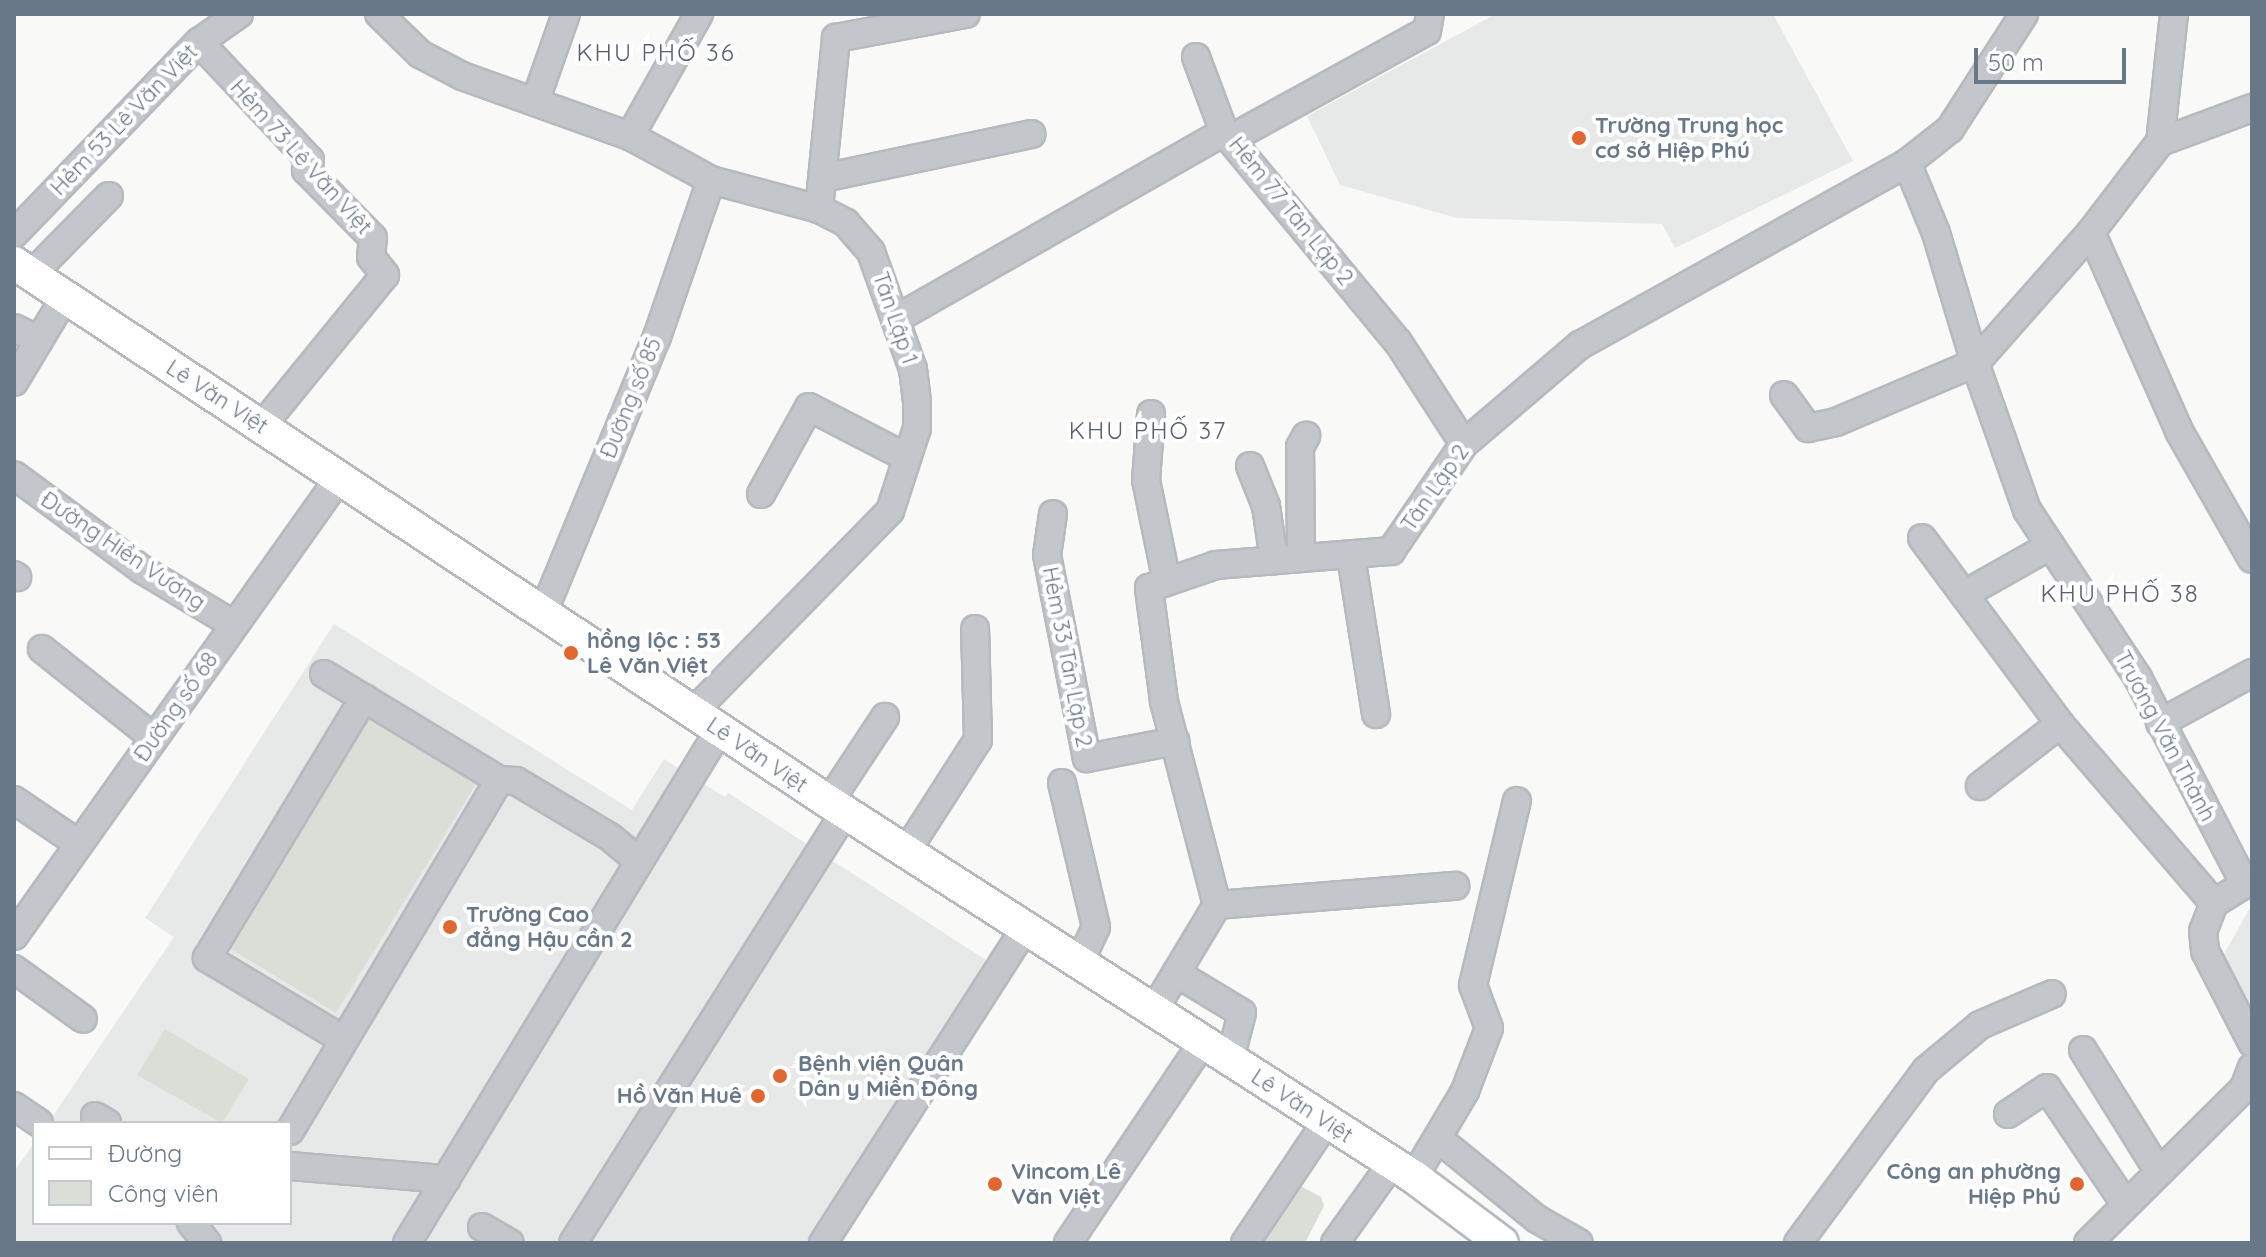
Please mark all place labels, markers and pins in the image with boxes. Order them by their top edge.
place label: Trường Trung học cơ sở Hiệp Phú [1595,112,1783,164]
marker: Trường Trung học cơ sở Hiệp Phú [1570,129,1588,147]
place label: hồng lộc : 53 Lê Văn Việt [587,627,721,678]
marker: hồng lộc : 53 Lê Văn Việt [562,644,580,662]
place label: Trường Cao đẳng Hậu cần 2 [466,901,632,952]
marker: Trường Cao đẳng Hậu cần 2 [441,918,459,936]
place label: Bệnh viện Quân Dân y Miền Đông [798,1050,978,1102]
marker: Bệnh viện Quân Dân y Miền Đông [769,1065,791,1087]
place label: Hồ Văn Huê [617,1083,742,1109]
marker: Hồ Văn Huê [749,1087,767,1105]
place label: Vincom Lê Văn Việt [1011,1158,1121,1210]
place label: Công an phường Hiệp Phú [1887,1158,2061,1210]
marker: Vincom Lê Văn Việt [986,1175,1004,1193]
marker: Công an phường Hiệp Phú [2068,1175,2086,1193]

